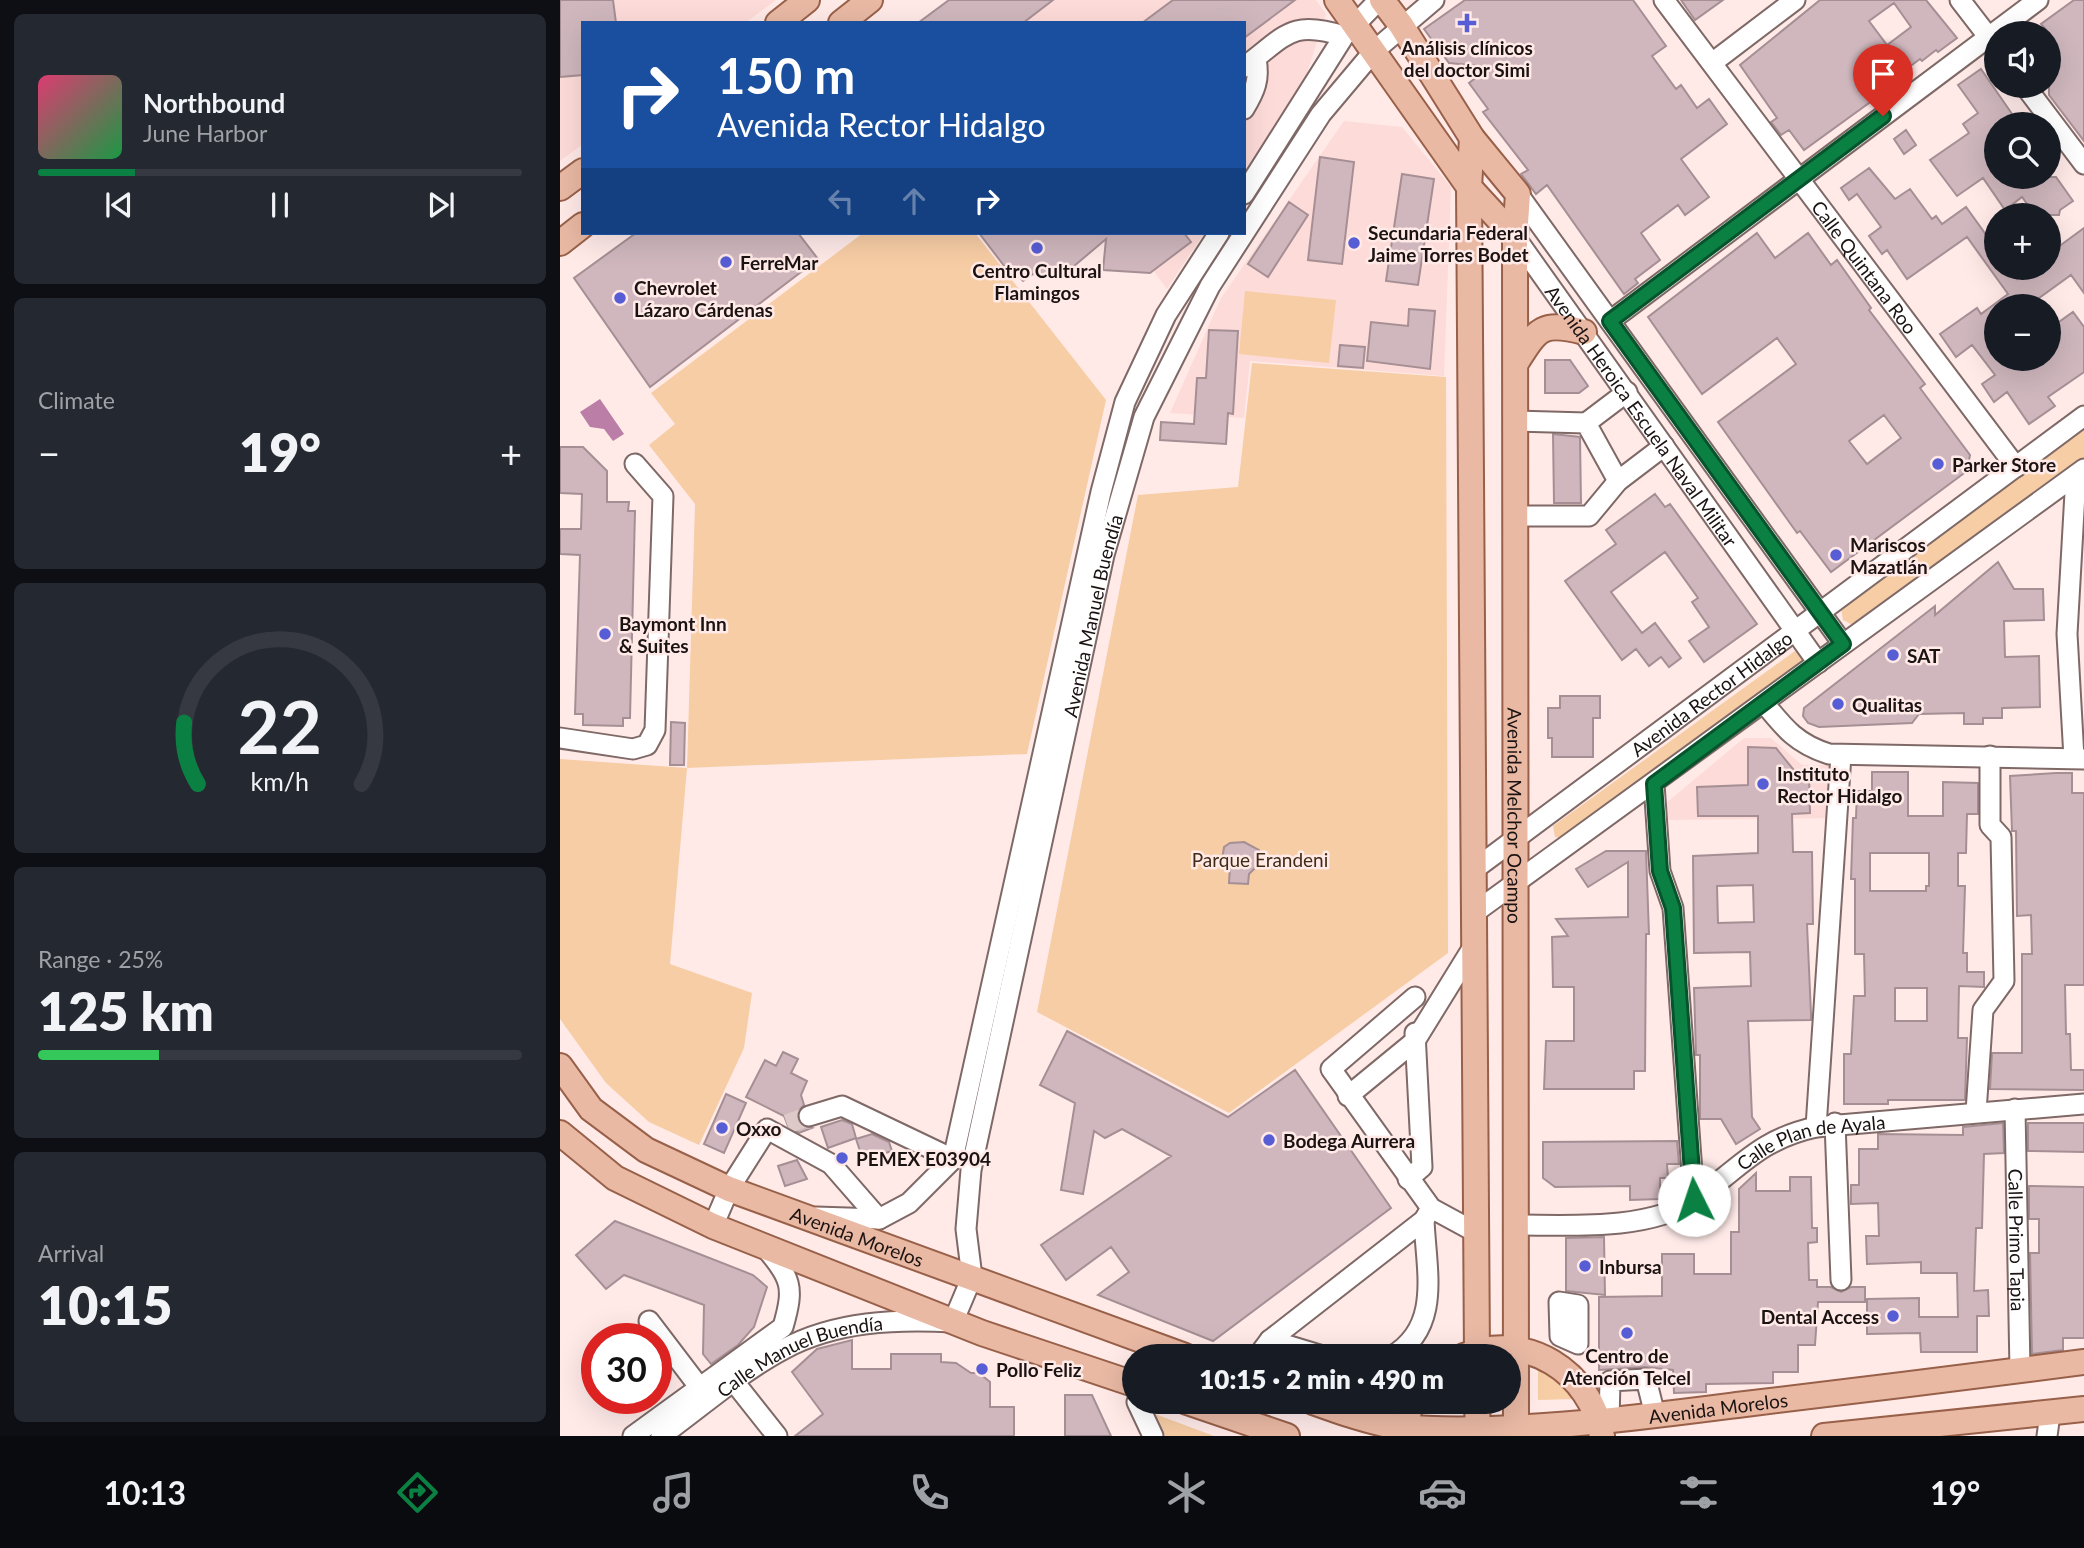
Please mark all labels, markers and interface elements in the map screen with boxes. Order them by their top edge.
marker: Análisis clínicos del doctor Simi [1457,13,1477,33]
map controls [1984,21,2061,371]
button: sound [1984,21,2061,98]
place label: Análisis clínicos del doctor Simi [1400,36,1533,81]
pin [1853,44,1913,116]
text: 150 m [717,46,855,104]
icon: right [602,49,693,140]
icon: arrive [1864,55,1902,93]
text: Northbound [143,87,285,119]
text: Avenida Rector Hidalgo [717,105,1046,144]
button: search [1984,112,2061,189]
text: June Harbor [143,119,267,147]
icon: left [822,182,860,220]
icon: ahead [895,182,933,220]
icon: right [968,182,1006,220]
icon: previous [100,186,138,224]
icon: pause [261,186,299,224]
icon: next [422,186,460,224]
street label: Calle Quintana Roo [1807,196,1923,338]
button: + [1984,203,2061,280]
place label: Secundaria Federal Jaime Torres Bodet [1368,221,1529,266]
marker: Secundaria Federal Jaime Torres Bodet [1346,235,1362,251]
marker: Centro Cultural Flamingos [1029,240,1045,256]
place label: FerreMar [740,251,819,274]
marker: FerreMar [718,254,734,270]
place label: Centro Cultural Flamingos [972,259,1102,304]
place label: Chevrolet Lázaro Cárdenas [634,276,773,321]
street label: Avenida Heroica Escuela Naval Militar [1541,280,1743,551]
marker: Chevrolet Lázaro Cárdenas [612,290,628,306]
button: − [1984,294,2061,371]
text: Climate [38,386,115,414]
text: 19° [239,421,321,483]
text: − [38,430,60,476]
text: + [500,430,522,476]
place label: Parker Store [1952,453,2056,476]
marker: Parker Store [1930,456,1946,472]
street label: Avenida Manuel Buendía [1058,512,1127,719]
place label: Mariscos Mazatlán [1850,533,1928,578]
marker: Mariscos Mazatlán [1828,547,1844,563]
place label: Baymont Inn & Suites [619,612,727,657]
marker: Baymont Inn & Suites [597,626,613,642]
street label: Avenida Rector Hidalgo [1626,626,1796,761]
place label: SAT [1907,644,1941,667]
marker: SAT [1885,647,1901,663]
text: 22 [238,682,322,770]
place label: Qualitas [1852,693,1922,716]
marker: Qualitas [1830,696,1846,712]
street label: Avenida Melchor Ocampo [1504,707,1527,924]
place label: Instituto Rector Hidalgo [1777,762,1902,807]
text: km/h [251,766,309,796]
marker: Instituto Rector Hidalgo [1755,776,1771,792]
park label: Parque Erandeni [1192,848,1328,871]
text: Range · 25% [38,945,163,973]
text: 125 km [38,980,214,1042]
street label: Calle Plan de Ayala [1732,1110,1886,1175]
place label: Oxxo [736,1117,781,1140]
marker: Oxxo [714,1120,730,1136]
place label: Bodega Aurrera [1283,1129,1415,1152]
marker: Bodega Aurrera [1261,1132,1277,1148]
place label: PEMEX E03904 [856,1147,991,1170]
marker: PEMEX E03904 [834,1150,850,1166]
position arrow [1657,1163,1731,1237]
street label: Calle Primo Tapia [2005,1168,2030,1312]
street label: Avenida Morelos [788,1201,927,1271]
text: Arrival [38,1239,104,1267]
place label: Inbursa [1599,1255,1662,1278]
marker: Inbursa [1577,1258,1593,1274]
text: 10:15 [38,1274,172,1336]
place label: Dental Access [1761,1305,1879,1328]
marker: Dental Access [1885,1308,1901,1324]
street label: Calle Manuel Buendía [712,1311,884,1402]
speed limit sign: 30 [581,1323,672,1414]
marker: Centro de Atención Telcel [1619,1325,1635,1341]
place label: Centro de Atención Telcel [1562,1344,1691,1389]
place label: Pollo Feliz [996,1358,1082,1381]
marker: Pollo Feliz [974,1361,990,1377]
text: 10:15 · 2 min · 490 m [1199,1363,1444,1395]
street label: Avenida Morelos [1647,1387,1789,1427]
icon: directions [393,1468,442,1517]
icon: music [649,1468,698,1517]
icon: phone [905,1468,954,1517]
icon: climate [1162,1468,1211,1517]
icon: car [1418,1468,1467,1517]
icon: filters [1674,1468,1723,1517]
text: 10:13 [104,1473,186,1512]
text: 19° [1930,1473,1980,1512]

